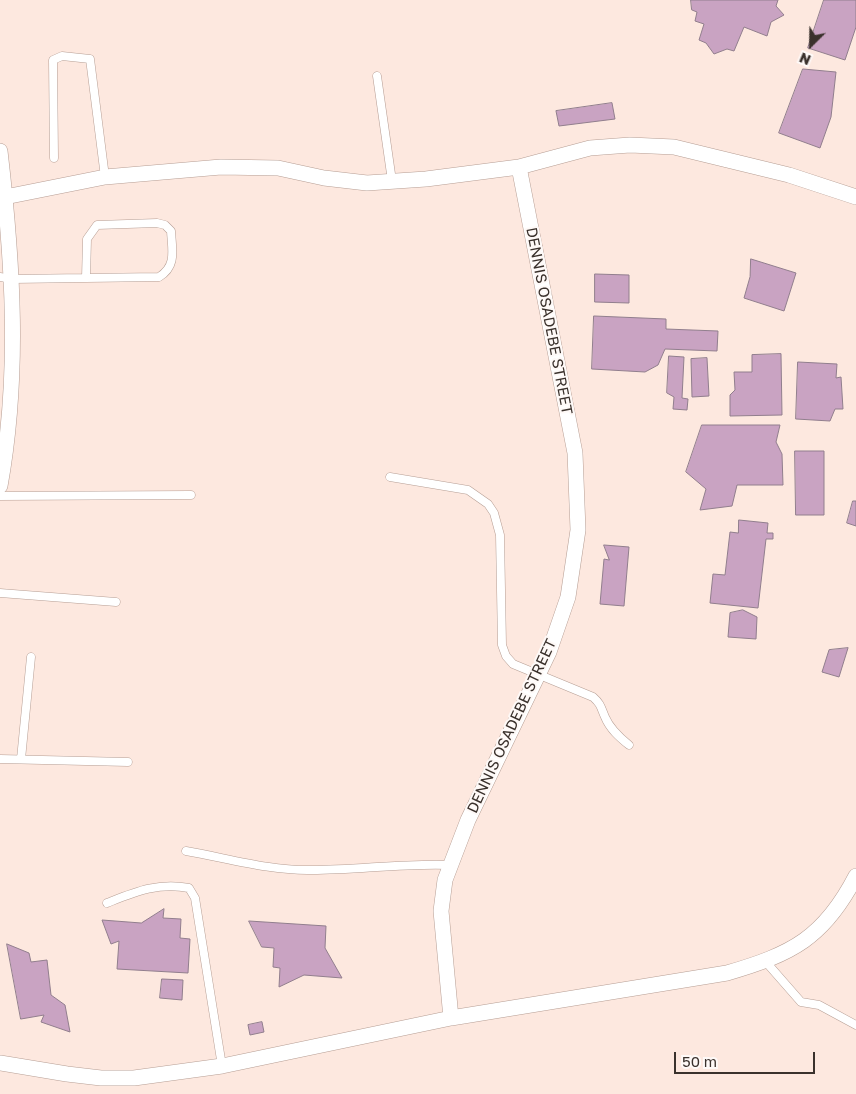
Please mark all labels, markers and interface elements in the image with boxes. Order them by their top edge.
north arrow [786,20,836,70]
text: N [797,49,813,69]
street label: DENNIS OSADEBE STREET [522,226,576,416]
street label: DENNIS OSADEBE STREET [464,636,560,816]
scale bar [676,1042,817,1074]
text: 50 m [682,1052,717,1070]

